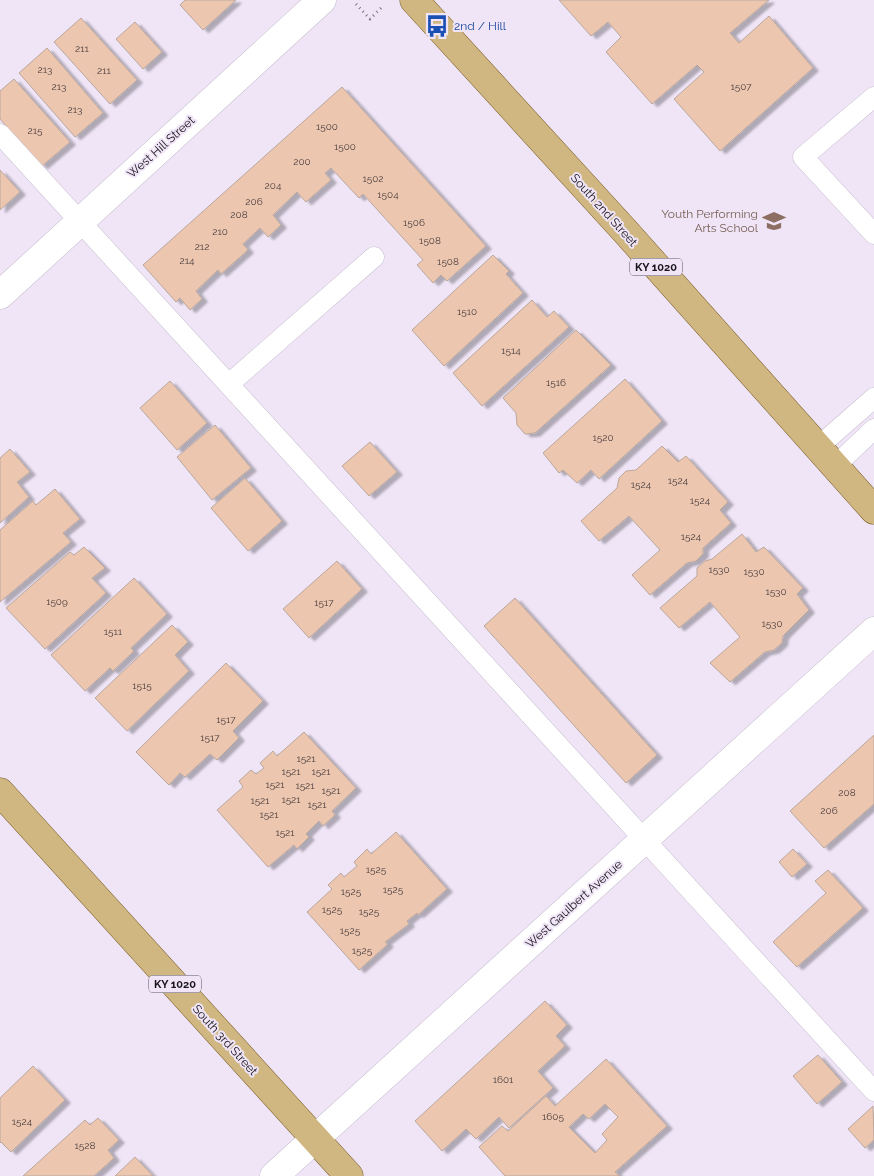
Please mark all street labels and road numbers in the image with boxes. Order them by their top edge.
street label: West Hill Street [124,113,198,181]
street label: South 2nd Street [568,171,640,249]
road number: KY 1020 [630,258,682,276]
street label: West Gaulbert Avenue [523,857,625,951]
road number: KY 1020 [149,976,201,992]
street label: South 3rd Street [190,1002,260,1078]

